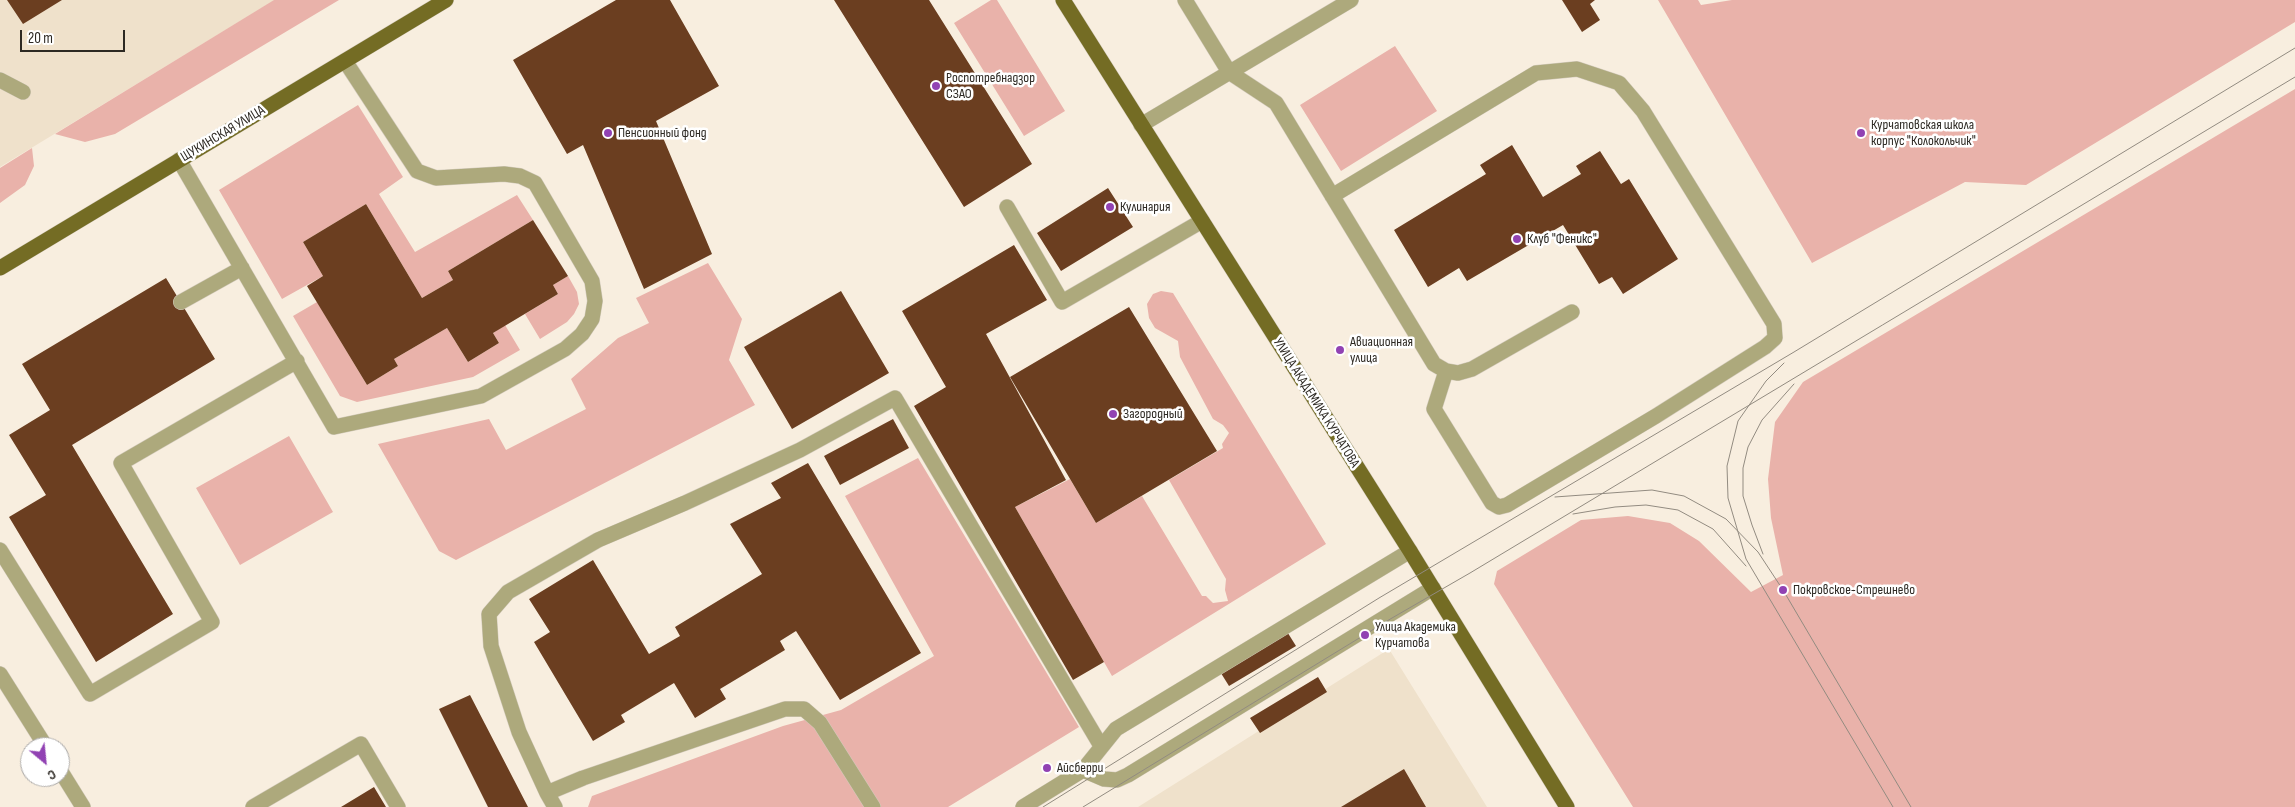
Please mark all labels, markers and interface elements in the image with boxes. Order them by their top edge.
scale bar [22,20,128,52]
text: 20 m [28,29,53,48]
place label: Роспотребнадзор СЗАО [946,70,1035,102]
marker: Роспотребнадзор СЗАО [930,80,942,92]
street label: ЩУКИНСКАЯ УЛИЦА [178,102,268,166]
place label: Курчатовская школа корпус "Колокольчик" [1871,117,1976,150]
place label: Пенсионный фонд [618,125,707,141]
marker: Пенсионный фонд [602,127,614,139]
marker: Курчатовская школа корпус "Колокольчик" [1855,127,1867,139]
place label: Кулинария [1120,199,1170,215]
marker: Кулинария [1104,201,1116,213]
place label: Клуб "Феникс" [1527,231,1597,247]
marker: Клуб "Феникс" [1511,233,1523,245]
place label: Авиационная улица [1350,334,1413,367]
street label: УЛИЦА АКАДЕМИКА КУРЧАТОВА [1269,335,1363,471]
marker: Авиационная улица [1334,344,1346,356]
place label: Загородный [1123,406,1183,422]
marker: Загородный [1107,408,1119,420]
place label: Покровское-Стрешнево [1793,582,1915,598]
marker: Покровское-Стрешнево [1777,584,1789,596]
place label: Улица Академика Курчатова [1375,619,1456,652]
marker: Улица Академика Курчатова [1359,629,1371,641]
north arrow [20,737,70,787]
place label: Айсберри [1057,760,1103,776]
marker: Айсберри [1041,762,1053,774]
text: С [45,766,59,784]

